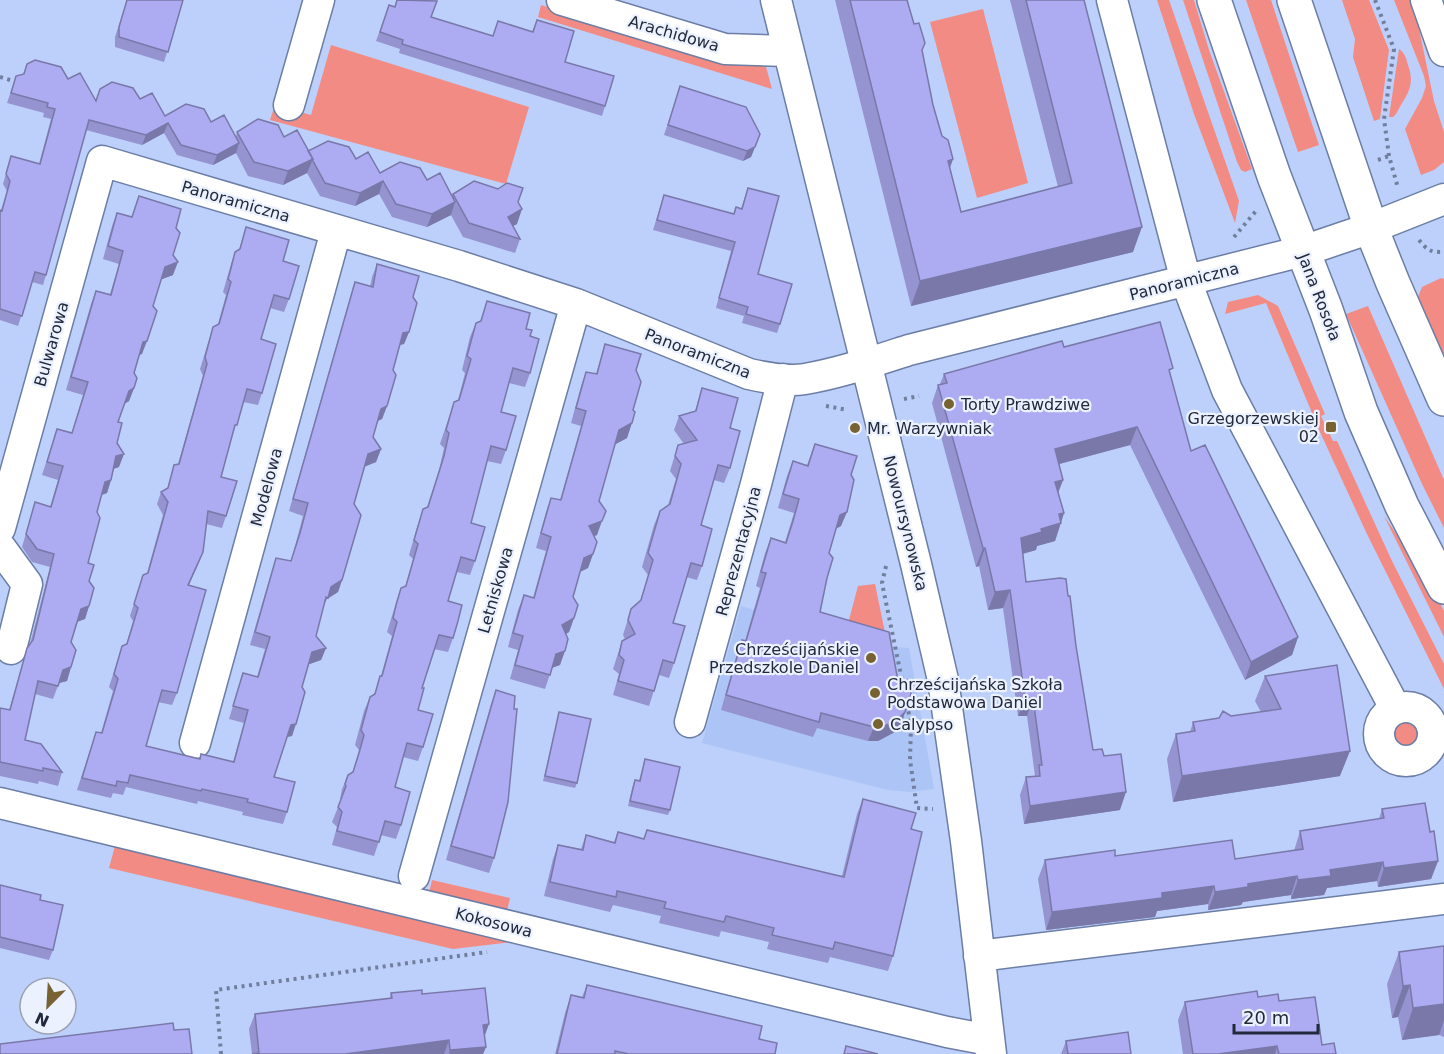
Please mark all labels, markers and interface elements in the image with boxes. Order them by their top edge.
street label: Arachidowa [626,11,721,56]
street label: Panoramiczna [179,177,292,226]
street label: Jana Rosoła [1294,250,1345,344]
street label: Panoramiczna [1127,259,1241,304]
street label: Bulwarowa [30,300,73,389]
street label: Panoramiczna [642,324,754,382]
place label: Torty Prawdziwe [960,395,1090,414]
marker: Torty Prawdziwe [942,397,956,411]
place label: Grzegorzewskiej 02 [1188,409,1319,446]
place label: Mr. Warzywniak [867,419,993,438]
marker: Grzegorzewskiej 02 [1324,420,1338,434]
marker: Mr. Warzywniak [848,421,862,435]
street label: Modelowa [247,446,286,529]
street label: Nowoursynowska [879,453,932,593]
street label: Reprezentacyjna [712,484,765,618]
street label: Letniskowa [474,545,517,636]
place label: Chrześcijańskie Przedszkole Daniel [709,640,859,677]
marker: Chrześcijańskie Przedszkole Daniel [864,651,878,665]
place label: Chrześcijańska Szkoła Podstawowa Daniel [887,675,1063,712]
marker: Chrześcijańska Szkoła Podstawowa Daniel [868,686,882,700]
place label: Calypso [890,715,953,734]
marker: Calypso [871,717,885,731]
street label: Kokosowa [453,904,534,941]
north arrow [18,976,78,1036]
scale bar [1234,997,1318,1035]
text: 20 m [1243,1007,1289,1028]
text: N [32,1008,52,1031]

